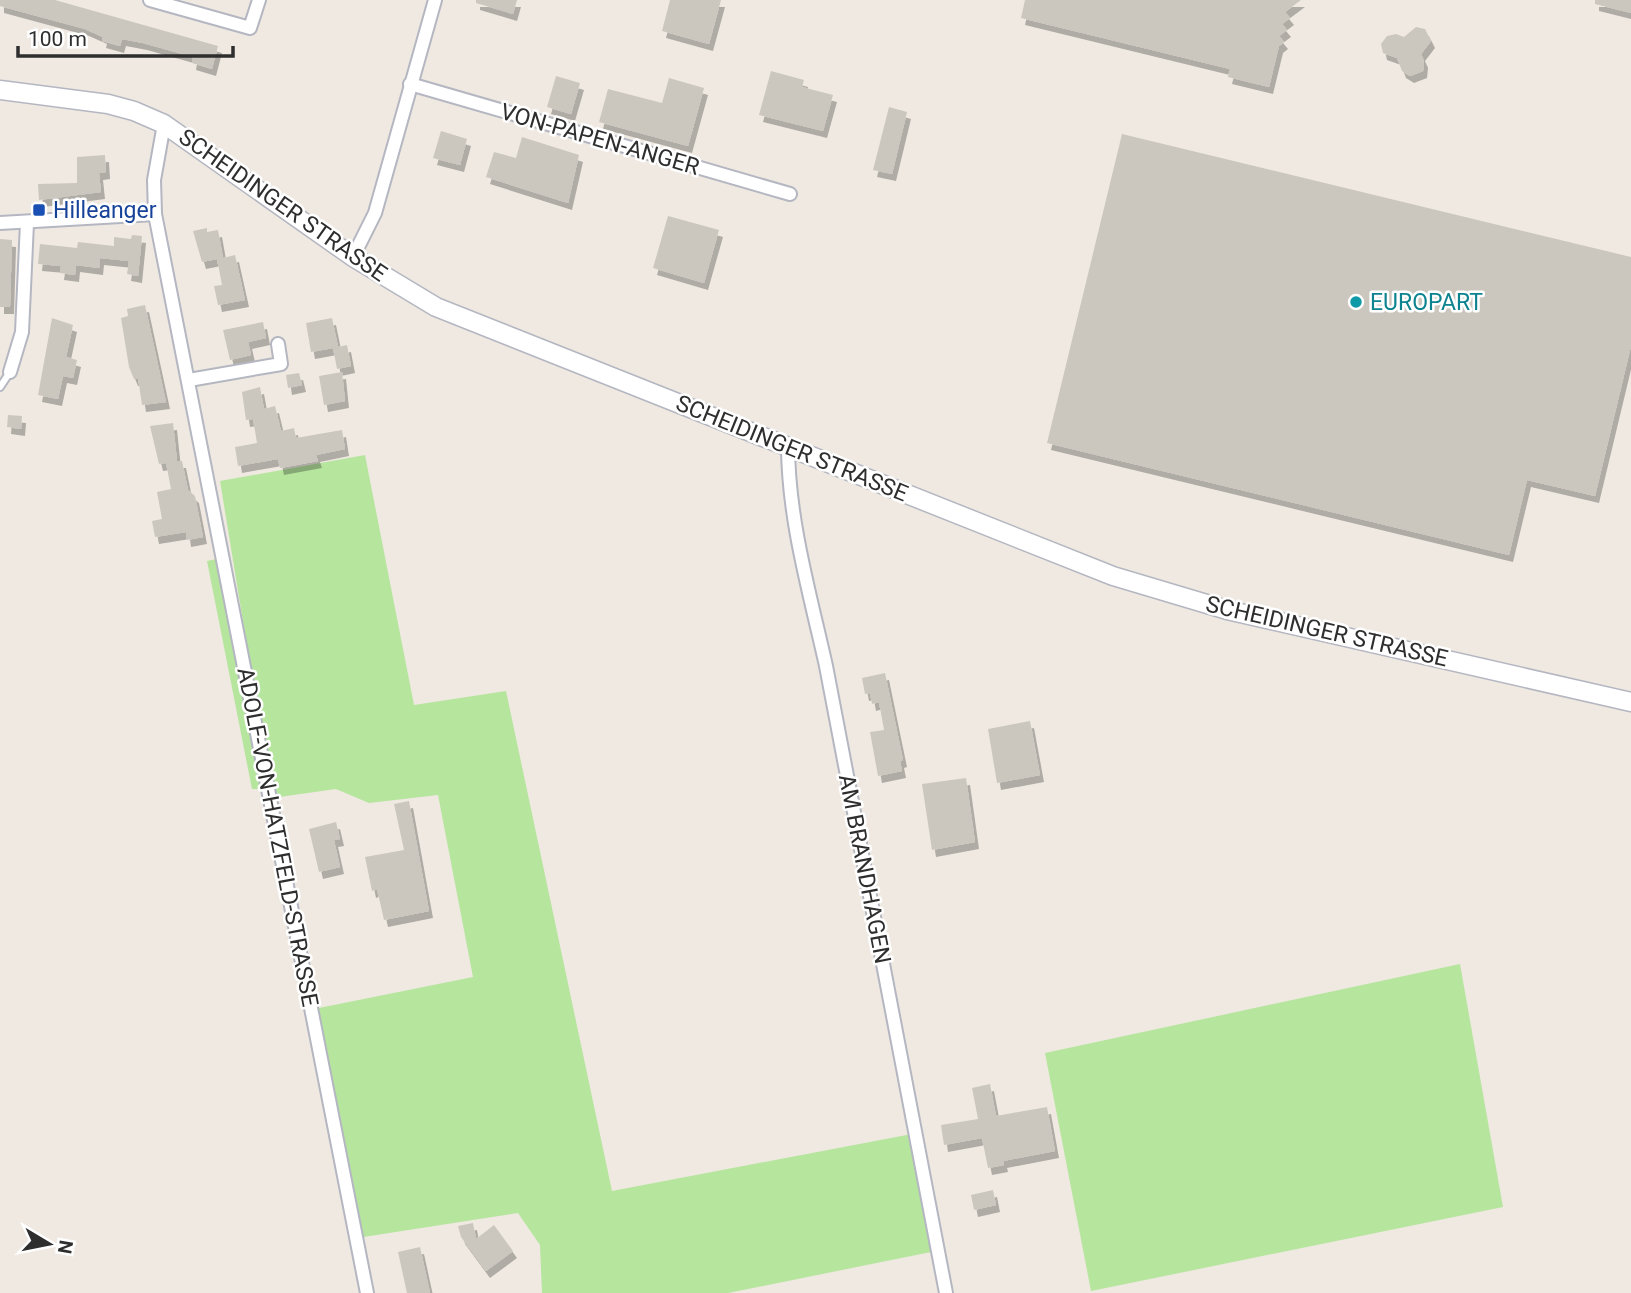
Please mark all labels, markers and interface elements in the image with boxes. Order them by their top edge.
scale bar [18,14,233,58]
text: 100 m [28,27,87,51]
street label: VON-PAPEN-ANGER [497,98,702,181]
street label: SCHEIDINGER STRASSE [174,123,392,288]
place label: Hilleanger [53,197,157,224]
marker: Hilleanger [31,202,47,218]
place label: EUROPART [1370,289,1483,316]
marker: EUROPART [1348,294,1364,310]
street label: SCHEIDINGER STRASSE [672,390,912,507]
street label: SCHEIDINGER STRASSE [1203,590,1451,672]
street label: ADOLF-VON-HATZFELD-STRASSE [231,665,324,1009]
street label: AM BRANDHAGEN [833,772,896,966]
north arrow [14,1209,84,1279]
text: N [53,1238,78,1255]

